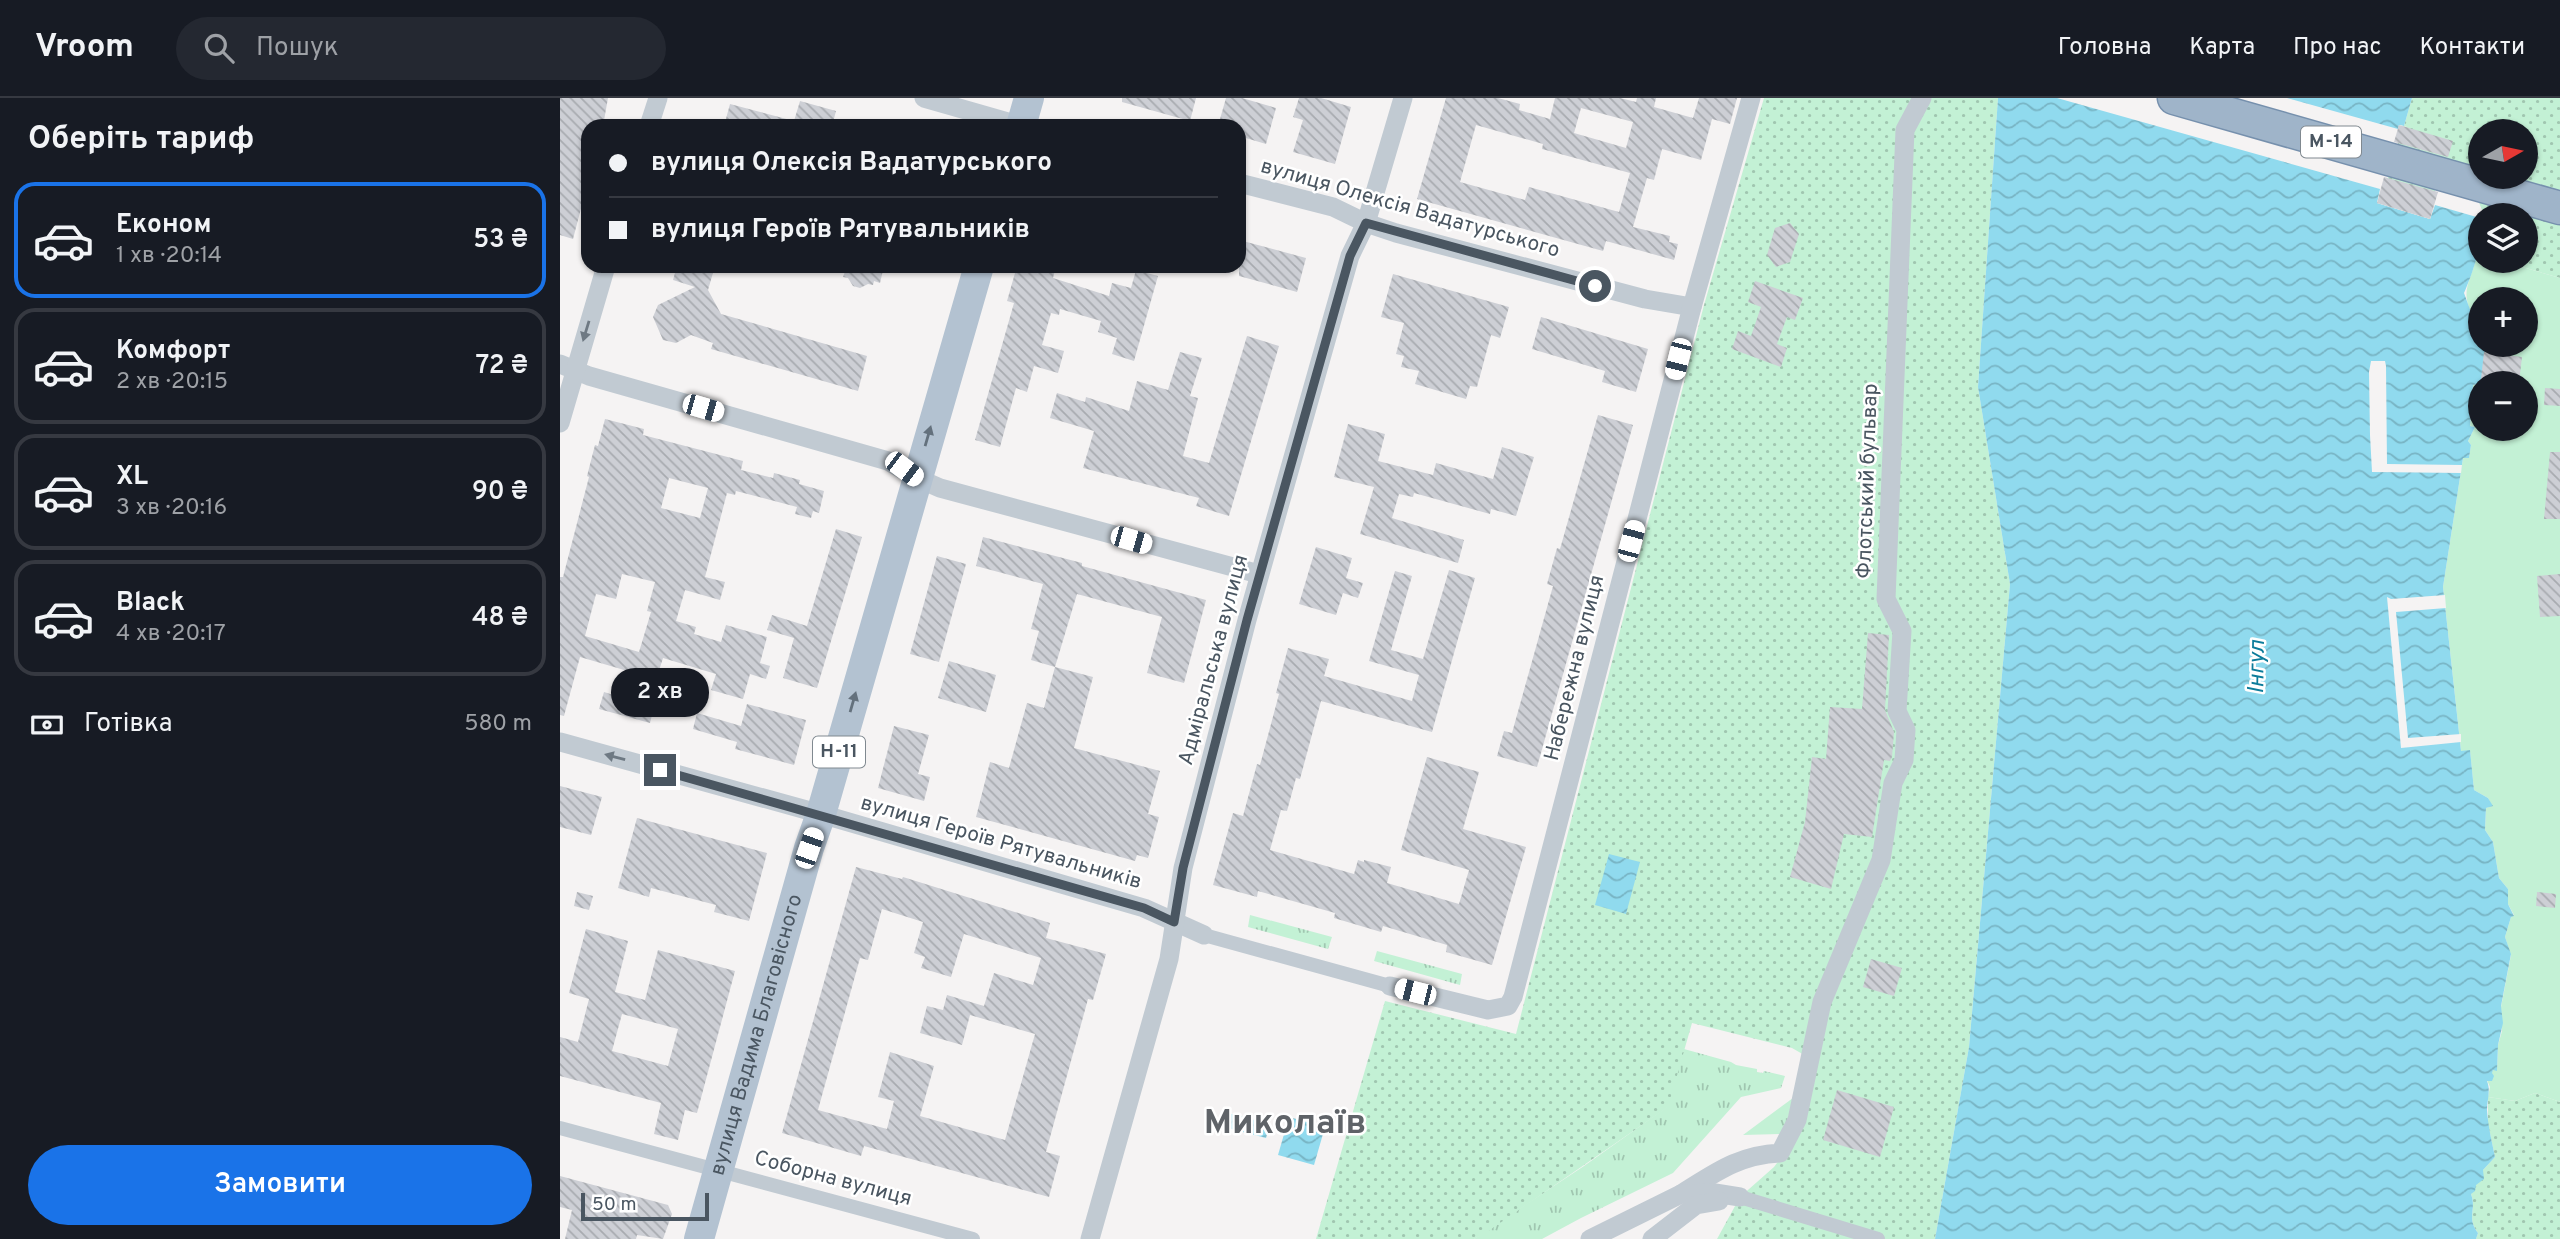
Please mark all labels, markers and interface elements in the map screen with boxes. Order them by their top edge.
search box [176,17,666,80]
text: Vroom [35,27,134,69]
icon: search [200,29,238,67]
text: Пошук [256,32,339,65]
text: Головна [2058,33,2151,63]
text: Карта [2189,33,2255,63]
text: Про нас [2293,33,2381,63]
text: Контакти [2419,33,2525,63]
north arrow [2468,119,2538,189]
map controls [2468,119,2538,441]
text: Оберіть тариф [28,120,254,160]
road number: М-14 [2301,126,2361,158]
text: вулиця Олексія Вадатурського [651,147,1052,180]
street label: вулиця Олексія Вадатурського [1257,153,1563,265]
button: layers [2468,203,2538,273]
icon: car [32,209,95,272]
text: Економ [116,209,211,242]
text: вулиця Героїв Рятувальників [651,214,1030,247]
text: 53 ₴ [473,224,528,257]
text: 1 хв · 20:14 [116,242,222,271]
route start [1579,270,1611,302]
button: + [2468,287,2538,357]
one-way arrow [581,321,591,342]
icon: car [32,335,95,398]
text: Комфорт [116,335,230,368]
car [1663,336,1694,382]
text: 72 ₴ [475,350,528,383]
text: 2 хв · 20:15 [116,368,228,397]
button: − [2468,371,2538,441]
street label: Флотський бульвар [1851,383,1885,579]
car [680,392,727,424]
one-way arrow [924,426,934,447]
car [881,448,928,490]
icon: car [32,461,95,524]
text: XL [116,461,148,494]
text: 90 ₴ [472,476,528,509]
text: 3 хв · 20:16 [116,494,227,523]
car [1616,518,1647,564]
car [1108,524,1155,556]
street label: Адміральська вулиця [1173,552,1255,768]
street label: Набережна вулиця [1539,572,1611,764]
icon: car [32,587,95,650]
text: Black [116,587,185,620]
text: 48 ₴ [472,602,528,635]
text: 4 хв · 20:17 [116,620,226,649]
water label: Інгул [2243,639,2273,694]
callout: 2 хв [611,668,709,718]
text: 2 хв [637,678,683,707]
one-way arrow [848,691,859,713]
icon: cash [28,706,66,744]
text: Готівка [84,708,173,741]
text: 580 m [464,710,532,739]
road number: Н-11 [813,736,865,768]
one-way arrow [605,752,626,762]
route end [644,754,676,786]
street label: вулиця Героїв Рятувальників [857,790,1145,896]
car [793,825,826,871]
street label: вулиця Вадима Благовісного [704,891,809,1179]
car [1393,977,1438,1007]
district label: Миколаїв [1204,1102,1366,1146]
button: Замовити [28,1145,532,1225]
street label: Соборна вулиця [751,1145,915,1213]
scale bar [581,1190,709,1222]
text: 50 m [592,1193,637,1217]

